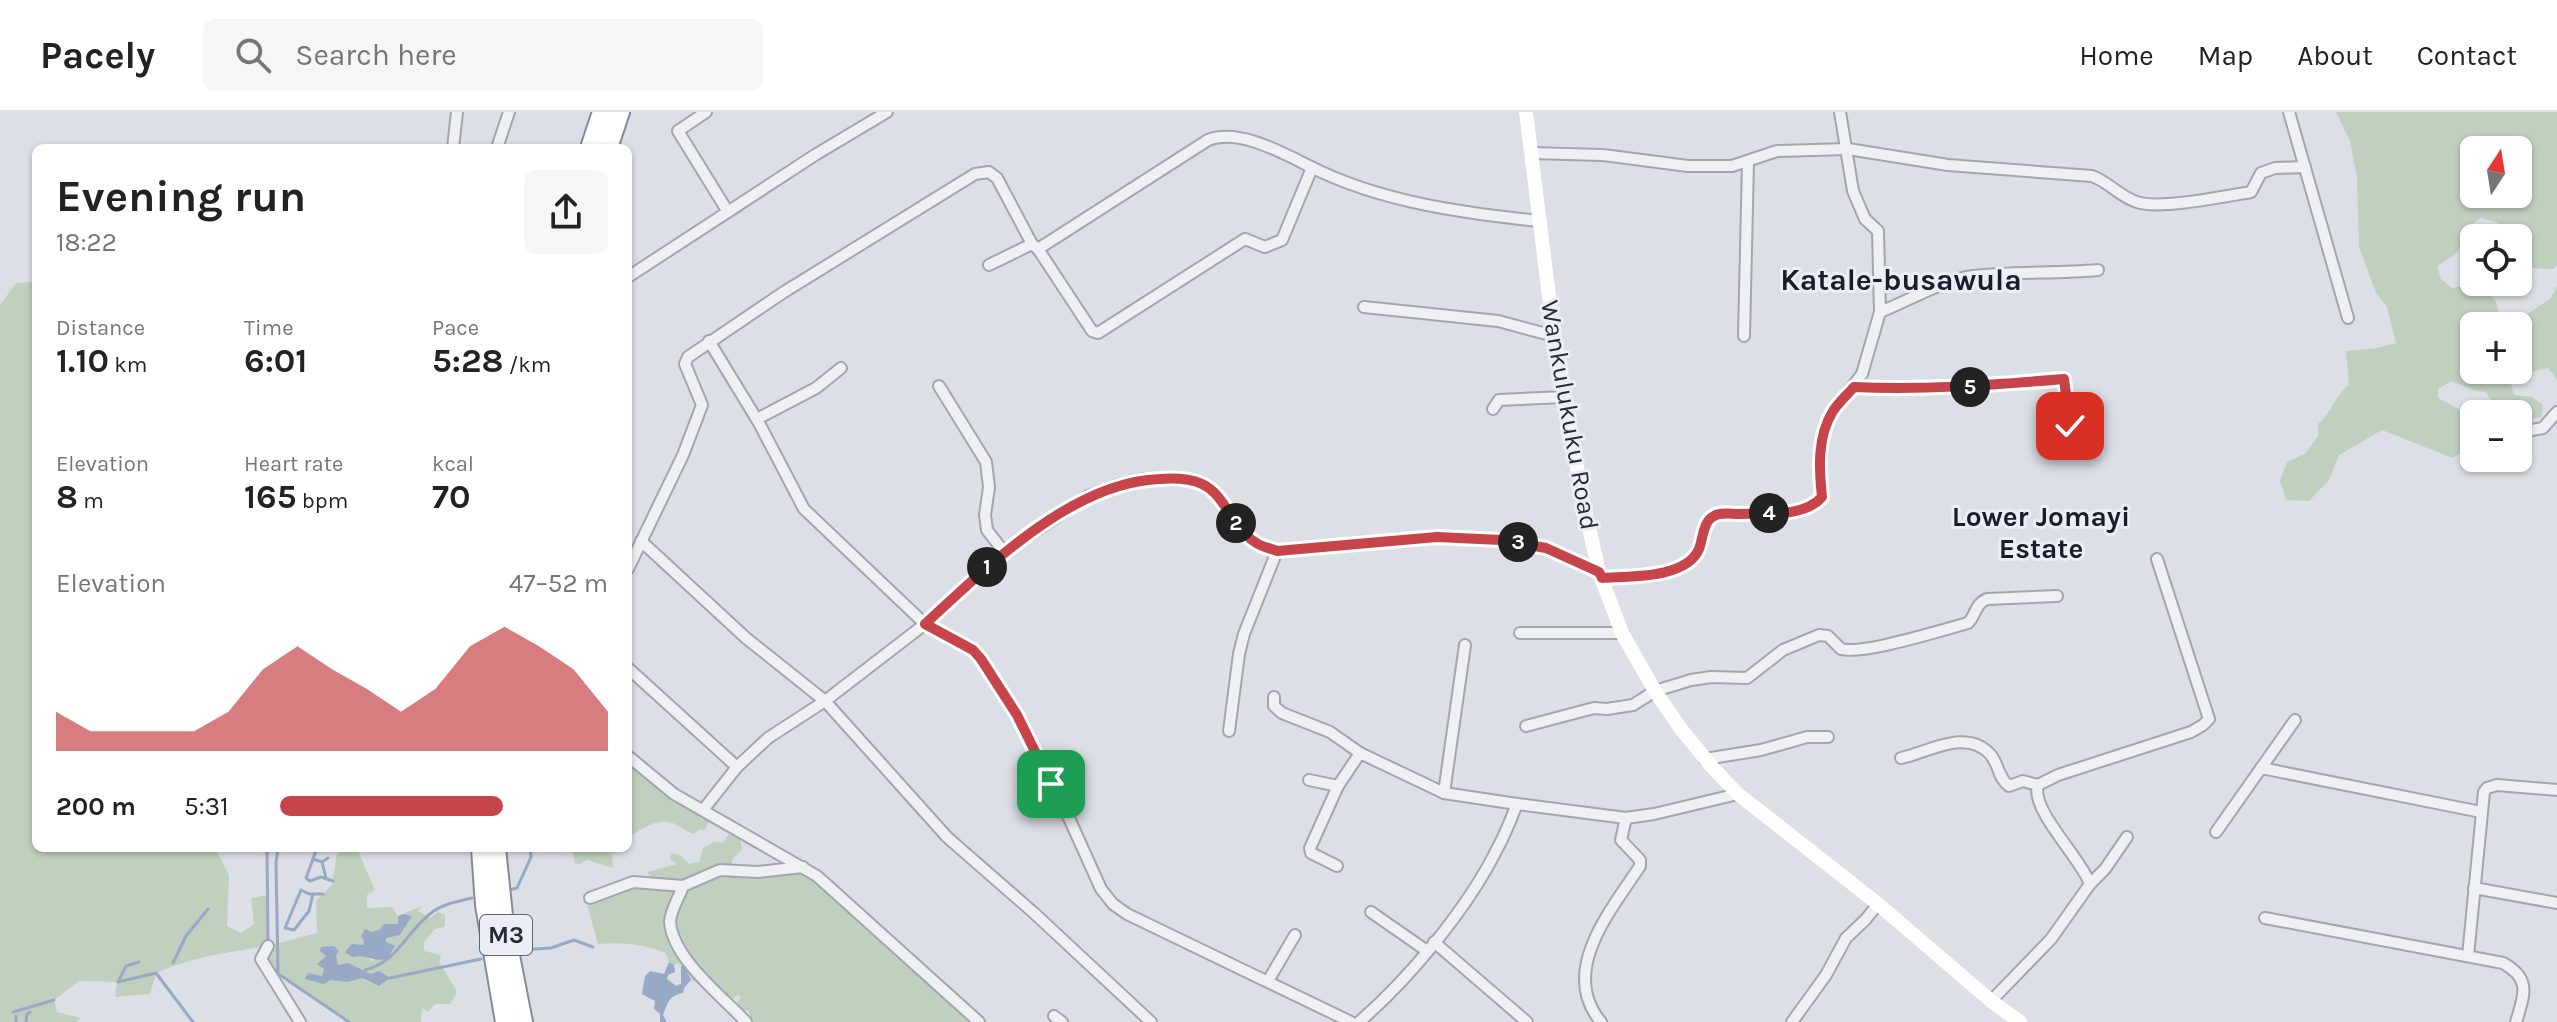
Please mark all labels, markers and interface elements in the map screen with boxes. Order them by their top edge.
search box [203,19,763,91]
text: Pacely [40,33,155,78]
icon: search [231,33,275,77]
text: Search here [295,37,457,73]
text: Home [2079,39,2154,72]
text: Map [2198,39,2253,72]
text: About [2297,39,2373,72]
text: Contact [2417,39,2517,72]
north arrow [2460,136,2532,208]
map controls [2460,136,2532,472]
button: share [524,170,608,254]
text: Evening run [56,171,306,222]
button: locate [2460,224,2532,296]
text: 18:22 [56,227,117,258]
district label: Katale-busawula [1780,262,2022,298]
street label: Wankulukuku Road [1534,298,1605,532]
button: + [2460,312,2532,384]
text: Distance [56,315,145,341]
text: Time [244,315,293,341]
text: Pace [432,315,479,341]
text: 1.10 [56,341,109,381]
text: 6:01 [244,341,307,381]
text: 5:28 [432,341,504,381]
text: km [109,352,147,378]
text: /km [504,352,551,378]
pin: 5 [1950,367,1990,407]
text: 5 [1964,374,1976,400]
pin [2036,392,2104,460]
button: − [2460,400,2532,472]
icon: check [2048,404,2092,448]
text: Elevation [56,451,149,477]
text: Heart rate [244,451,343,477]
text: kcal [432,451,474,477]
text: 8 [56,477,78,517]
text: 165 [244,477,297,517]
text: 70 [432,477,470,517]
text: m [78,488,104,514]
text: bpm [297,488,348,514]
pin: 4 [1749,493,1789,533]
text: 4 [1762,500,1776,526]
district label: Lower Jomayi Estate [1952,500,2130,565]
pin: 2 [1216,503,1256,543]
text: 2 [1229,510,1243,536]
pin: 3 [1498,522,1538,562]
text: 3 [1511,529,1525,555]
pin: 1 [967,547,1007,587]
text: 1 [983,554,991,580]
text: Elevation [56,568,166,599]
text: 47–52 m [509,568,608,599]
pin [1017,750,1085,818]
icon: arrive [1029,762,1073,806]
text: 200 m [56,791,136,822]
text: 5:31 [184,791,229,822]
road number: M3 [480,915,532,955]

